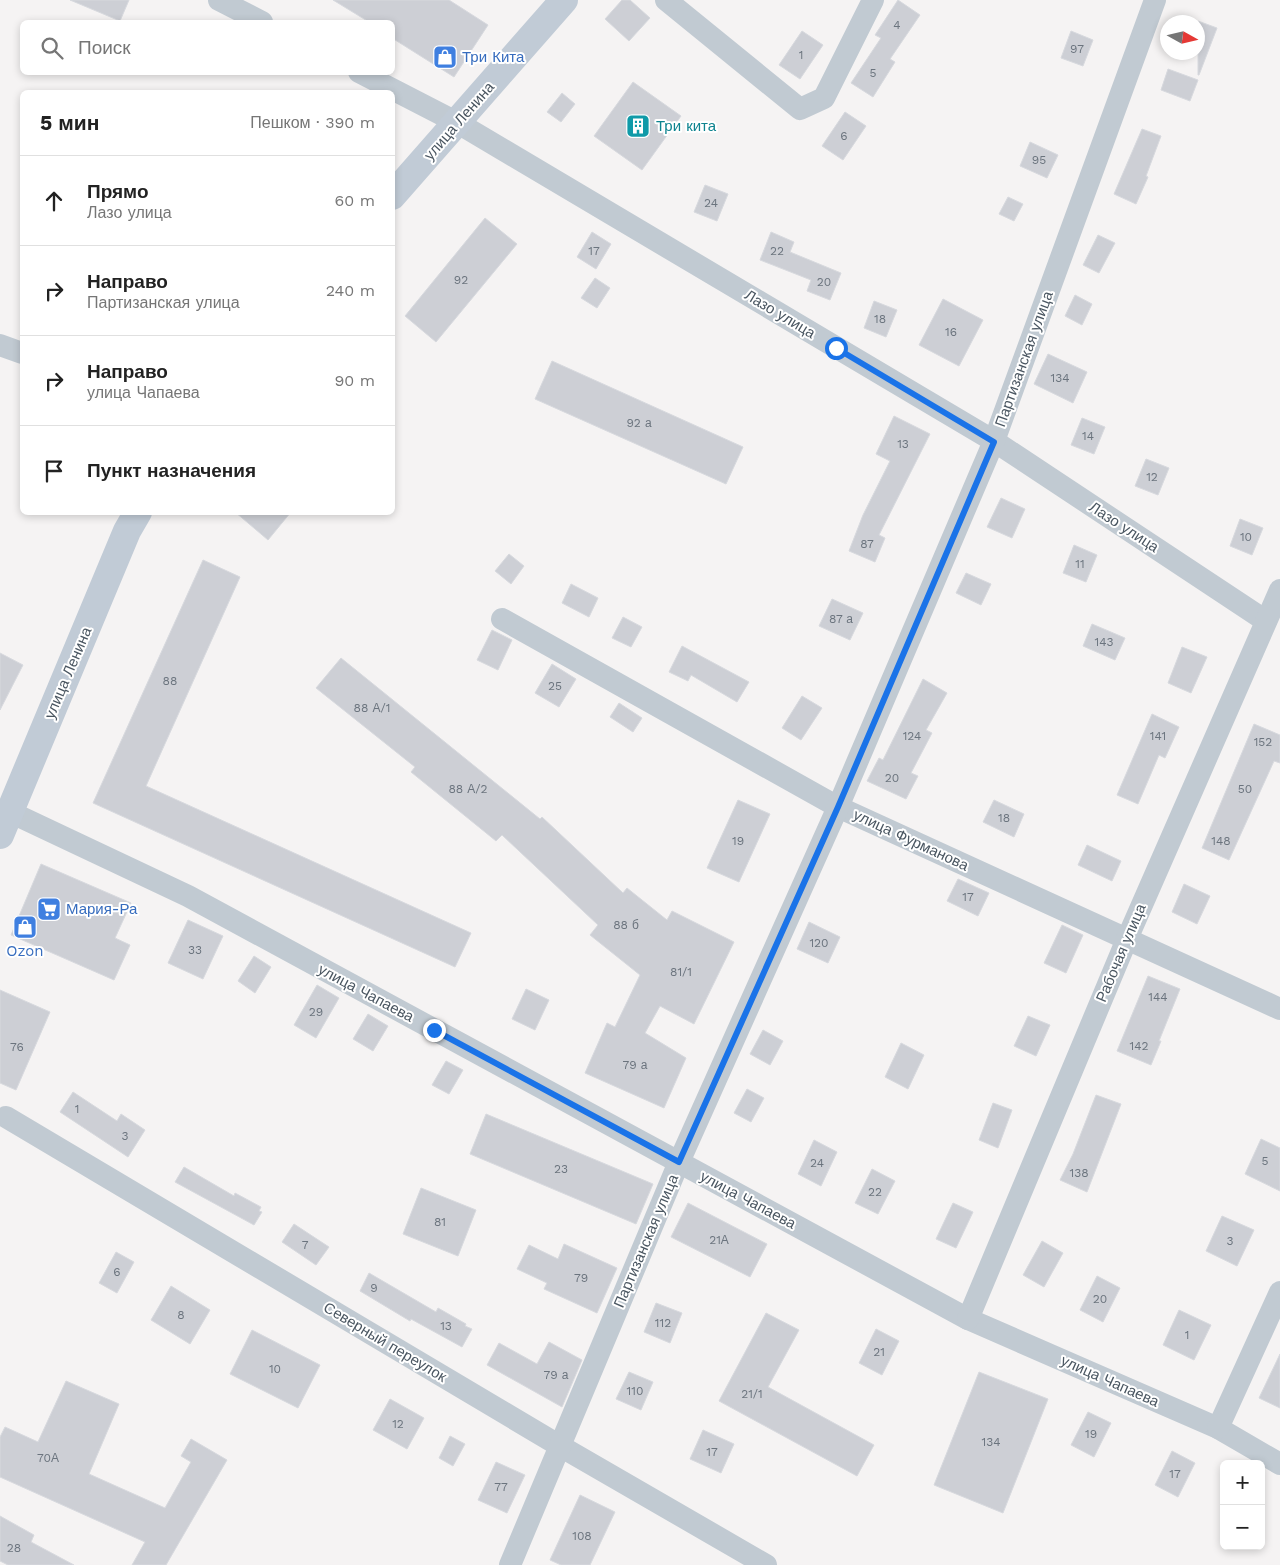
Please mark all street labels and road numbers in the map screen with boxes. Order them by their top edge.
street label: улица Ленина [420,78,498,164]
street label: Лазо улица [741,286,819,343]
street label: Партизанская улица [991,288,1057,429]
street label: Лазо улица [1086,498,1163,557]
street label: улица Ленина [41,624,96,722]
street label: улица Фурманова [851,805,972,875]
street label: Рабочая улица [1092,901,1150,1005]
street label: улица Чапаева [315,960,417,1026]
street label: улица Чапаева [697,1167,799,1233]
street label: Партизанская улица [610,1171,682,1310]
street label: Северный переулок [320,1298,450,1386]
street label: улица Чапаева [1058,1351,1163,1411]

